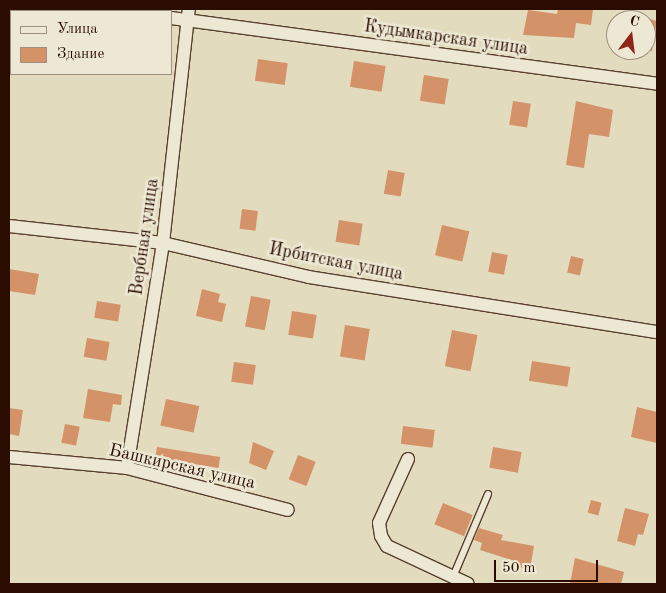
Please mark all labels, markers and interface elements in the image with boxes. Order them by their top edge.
legend [10,10,172,75]
north arrow [606,10,656,60]
text: С [628,14,641,29]
street label: Кудымкарская улица [363,16,529,60]
text: Улица [57,22,98,37]
text: Здание [57,47,104,62]
street label: Вербная улица [126,177,164,297]
street label: Ирбитская улица [267,238,405,286]
street label: Башкирская улица [107,440,257,494]
scale bar [496,550,600,582]
text: 50 m [502,561,536,576]

